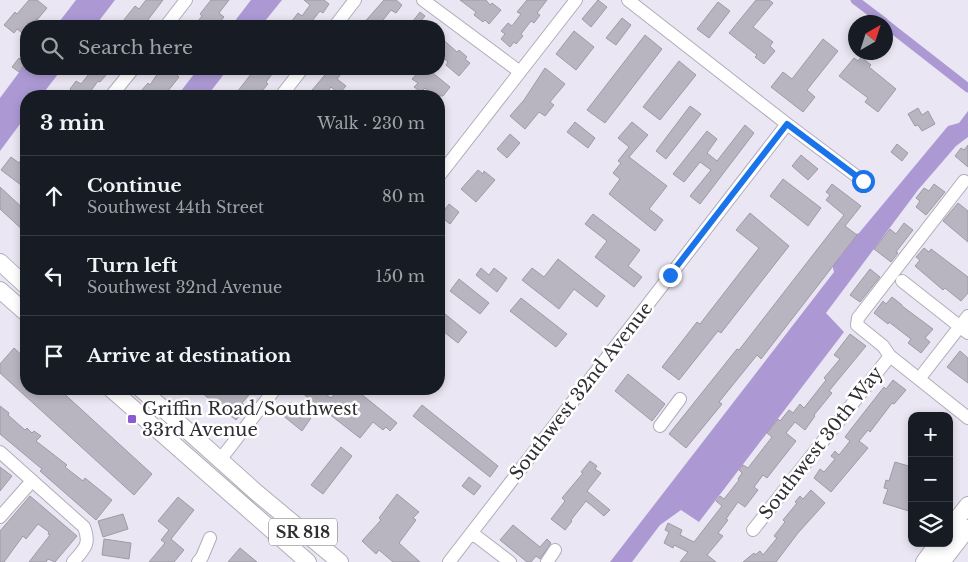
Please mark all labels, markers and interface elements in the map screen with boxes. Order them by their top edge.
north arrow [848,15,893,60]
search box [20,20,445,75]
icon: search [38,34,66,62]
text: Search here [78,36,193,59]
text: 3 min [40,110,105,136]
text: Walk · 230 m [317,113,425,133]
route start [852,170,875,193]
text: Continue [87,174,182,197]
icon: ahead [40,182,68,210]
text: 80 m [382,186,425,206]
text: Southwest 44th Street [87,197,264,217]
text: Turn left [87,254,178,277]
icon: left [40,262,68,290]
route end [659,264,682,287]
text: 150 m [376,266,425,286]
text: Southwest 32nd Avenue [87,277,282,297]
street label: Southwest 32nd Avenue [505,298,657,484]
icon: arrive [40,342,68,370]
text: Arrive at destination [87,344,291,367]
street label: Southwest 30th Way [754,362,888,524]
place label: Griffin Road/Southwest 33rd Avenue [142,398,358,441]
map controls [908,412,953,547]
button: + [908,412,953,457]
marker: Griffin Road/Southwest 33rd Avenue [126,413,138,425]
button: − [908,457,953,502]
button: layers [908,502,953,547]
road number: SR 818 [269,518,337,546]

